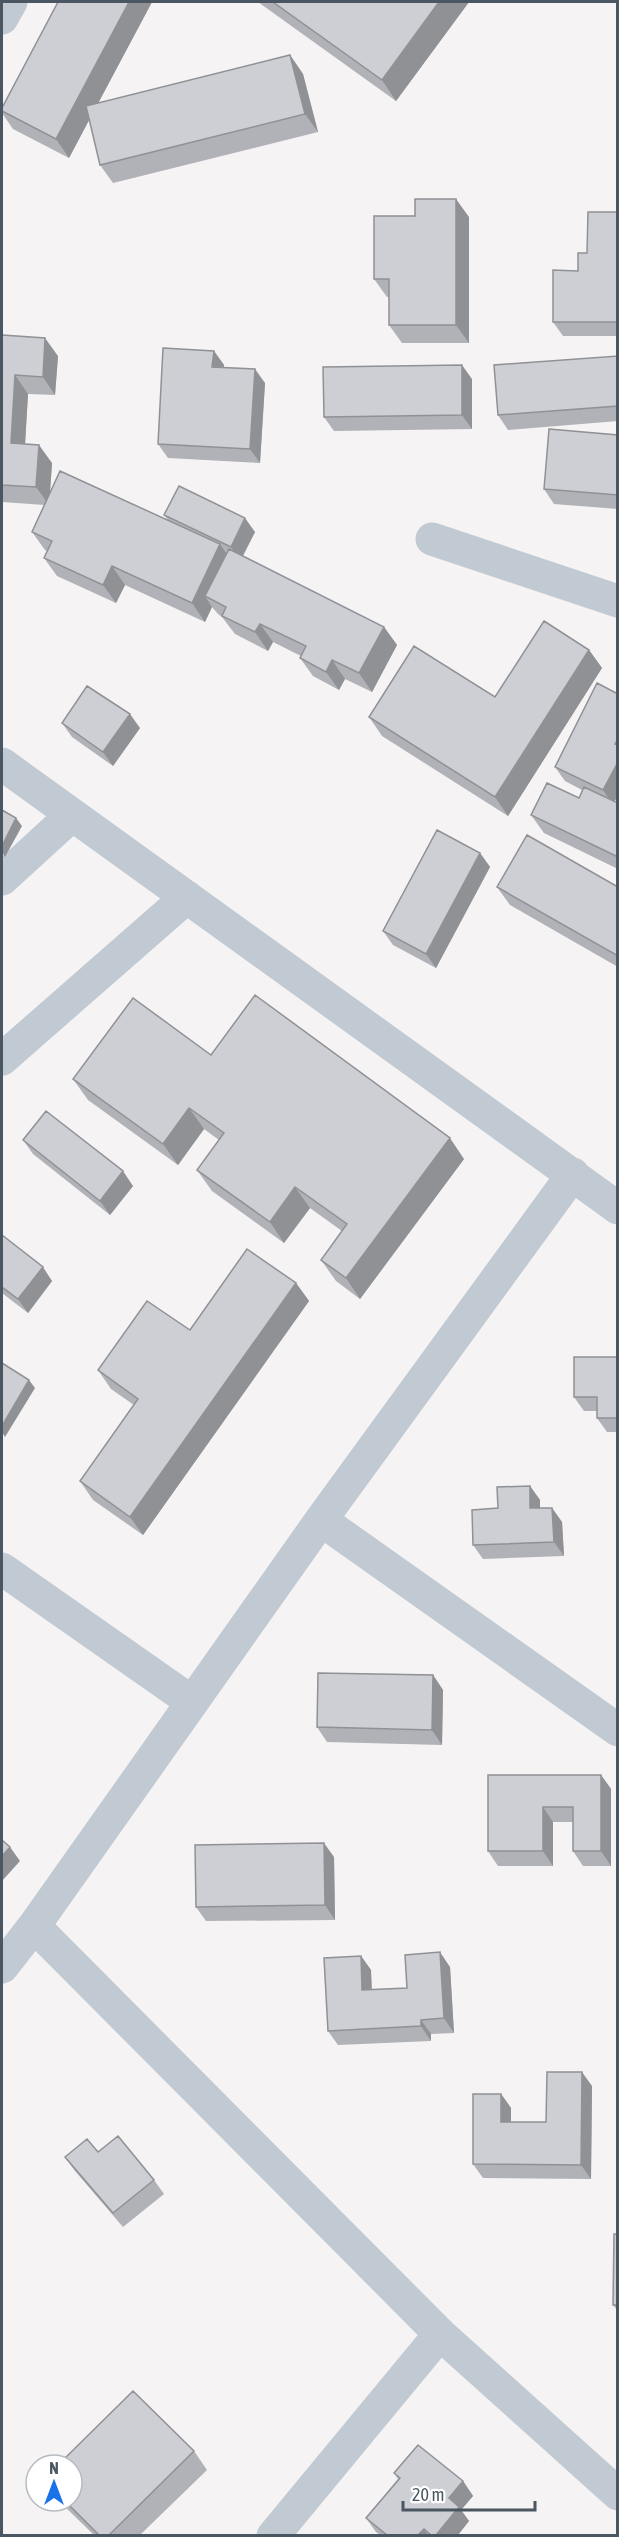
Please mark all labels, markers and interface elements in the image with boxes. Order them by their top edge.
north arrow [24,2453,84,2513]
text: N [49,2459,59,2477]
scale bar [403,2474,535,2512]
text: 20 m [412,2484,444,2505]

